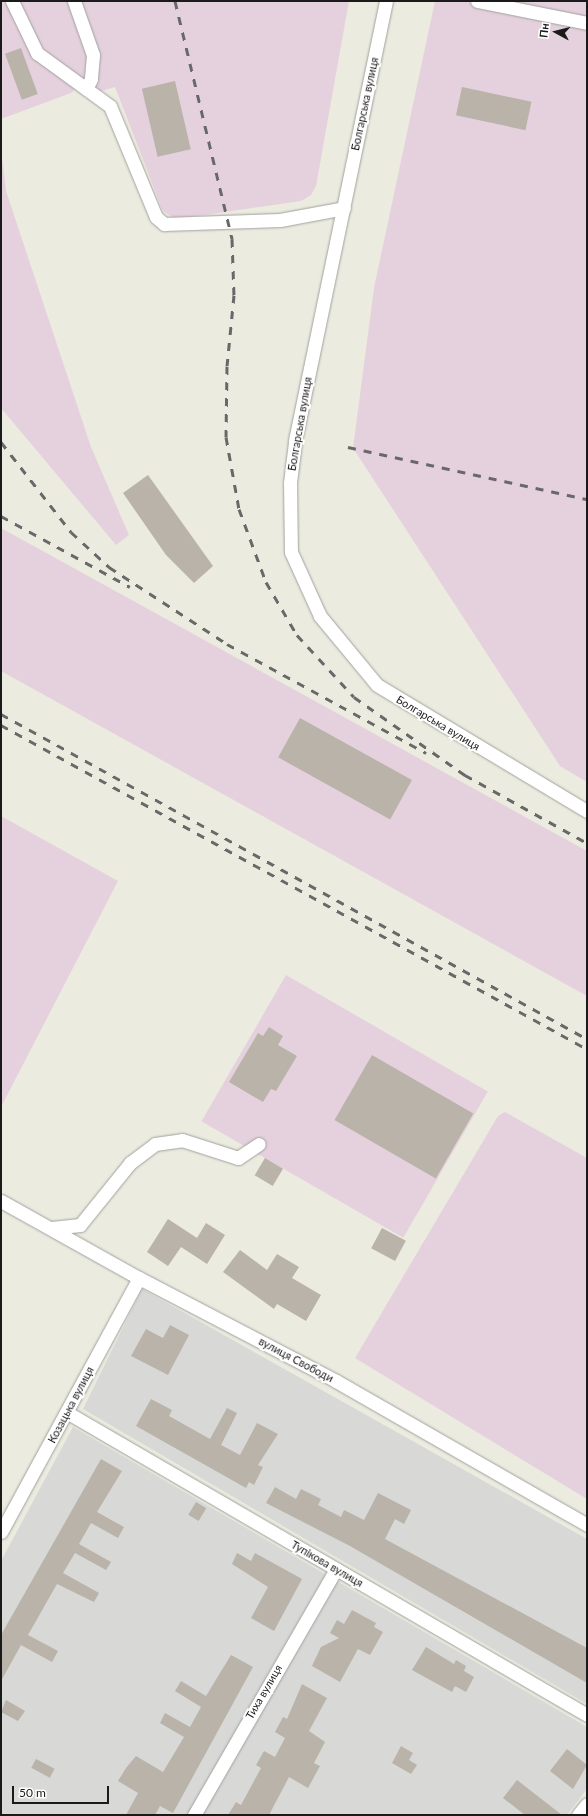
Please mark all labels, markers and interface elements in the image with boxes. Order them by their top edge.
north arrow [536,12,576,52]
text: Пн [536,23,551,38]
street label: Болгарська вулиця [349,56,381,152]
street label: Болгарська вулиця [285,376,315,472]
street label: Болгарська вулиця [394,693,482,753]
street label: вулиця Свободи [256,1335,336,1385]
street label: Козацька вулиця [45,1365,97,1445]
street label: Тупікова вулиця [289,1538,365,1590]
street label: Тиха вулиця [243,1662,285,1722]
scale bar [14,1778,111,1804]
text: 50 m [19,1785,46,1800]

